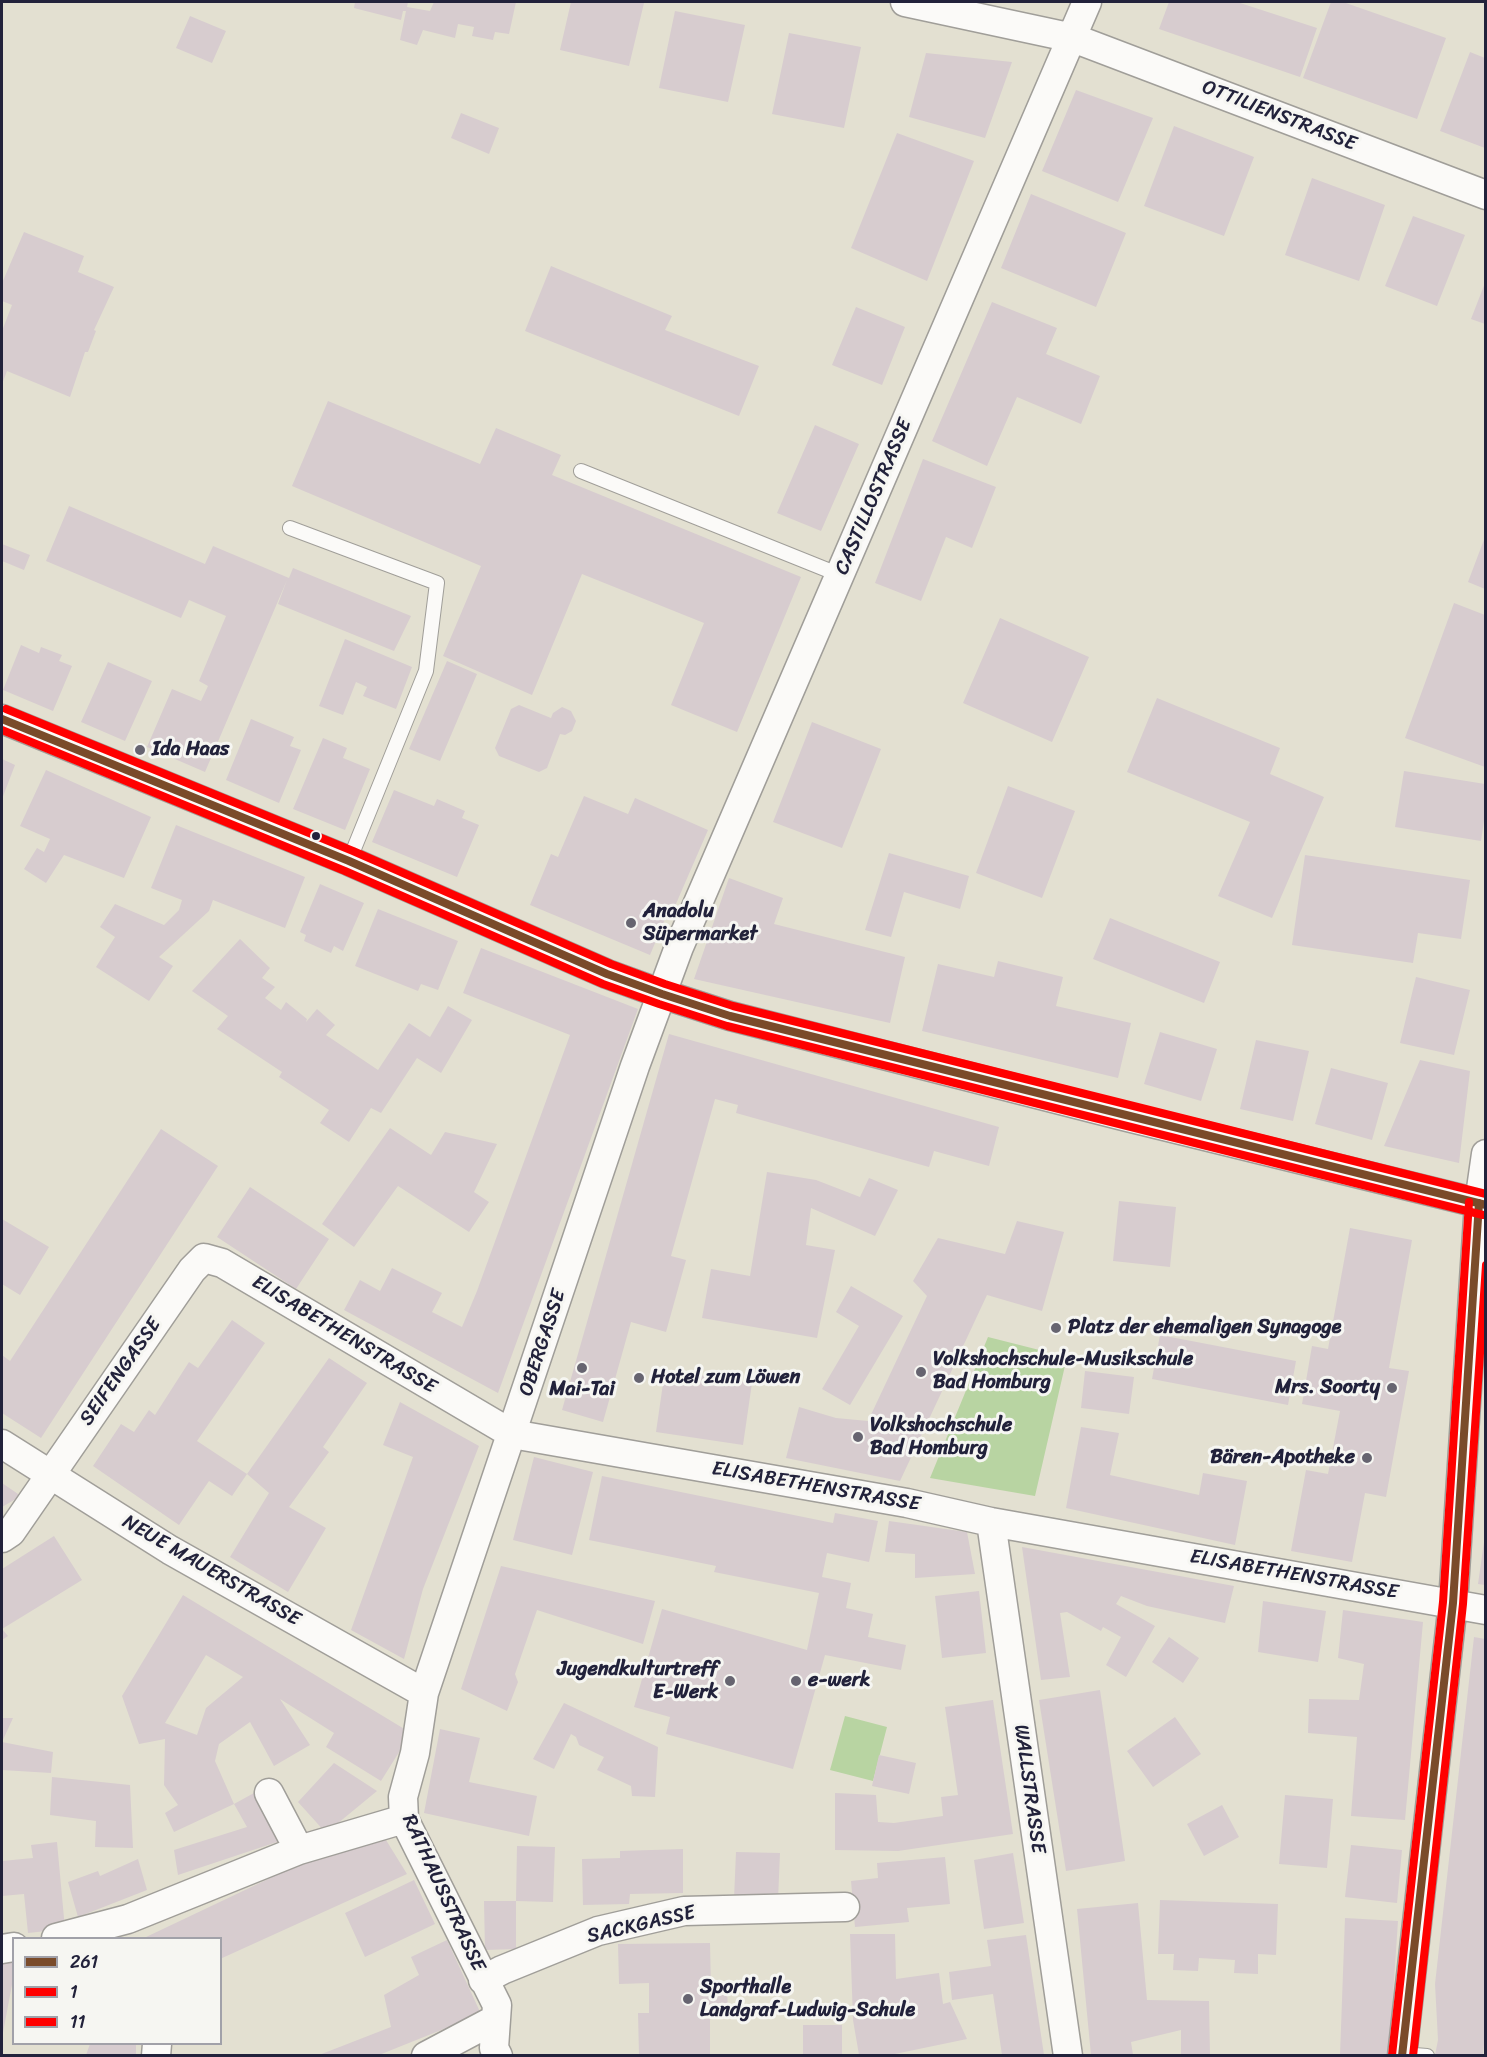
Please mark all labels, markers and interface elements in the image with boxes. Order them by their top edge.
street label: OTTILIENSTRASSE [1199,76,1359,156]
street label: CASTILLOSTRASSE [830,415,918,579]
place label: Ida Haas [152,738,229,762]
marker: Ida Haas [133,743,147,757]
unlabelled marker [310,830,322,842]
place label: Anadolu Süpermarket [643,900,757,947]
marker: Anadolu Süpermarket [624,916,638,930]
street label: ELISABETHENSTRASSE [247,1270,441,1400]
street label: OBERGASSE [515,1287,571,1399]
street label: SEIFENGASSE [75,1314,167,1430]
place label: Platz der ehemaligen Synagoge [1068,1316,1341,1340]
marker: Platz der ehemaligen Synagoge [1049,1321,1063,1335]
place label: Volkshochschule-Musikschule Bad Homburg [933,1348,1193,1395]
marker: Mai-Tai [575,1361,589,1375]
marker: Volkshochschule-Musikschule Bad Homburg [914,1365,928,1379]
place label: Hotel zum Löwen [651,1366,800,1390]
marker: Hotel zum Löwen [632,1371,646,1385]
place label: Mrs. Soorty [1275,1376,1380,1400]
place label: Mai-Tai [549,1378,615,1402]
marker: Mrs. Soorty [1385,1381,1399,1395]
place label: Volkshochschule Bad Homburg [870,1414,1012,1461]
marker: Volkshochschule Bad Homburg [851,1430,865,1444]
place label: Bären-Apotheke [1210,1446,1355,1470]
marker: Bären-Apotheke [1360,1451,1374,1465]
street label: ELISABETHENSTRASSE [710,1457,922,1517]
street label: NEUE MAUERSTRASSE [118,1510,304,1632]
street label: ELISABETHENSTRASSE [1188,1545,1400,1605]
place label: Jugendkulturtreff E-Werk [557,1658,718,1705]
place label: e-werk [808,1669,870,1693]
marker: Jugendkulturtreff E-Werk [723,1674,737,1688]
marker: e-werk [789,1674,803,1688]
street label: WALLSTRASSE [1008,1723,1050,1855]
street label: RATHAUSSTRASSE [396,1811,490,1975]
street label: SACKGASSE [585,1901,697,1949]
legend [12,1937,222,2045]
text: 261 [70,1946,98,1978]
text: 1 [70,1976,78,2008]
place label: Sporthalle Landgraf-Ludwig-Schule [700,1976,915,2023]
marker: Sporthalle Landgraf-Ludwig-Schule [681,1992,695,2006]
text: 11 [70,2006,85,2038]

